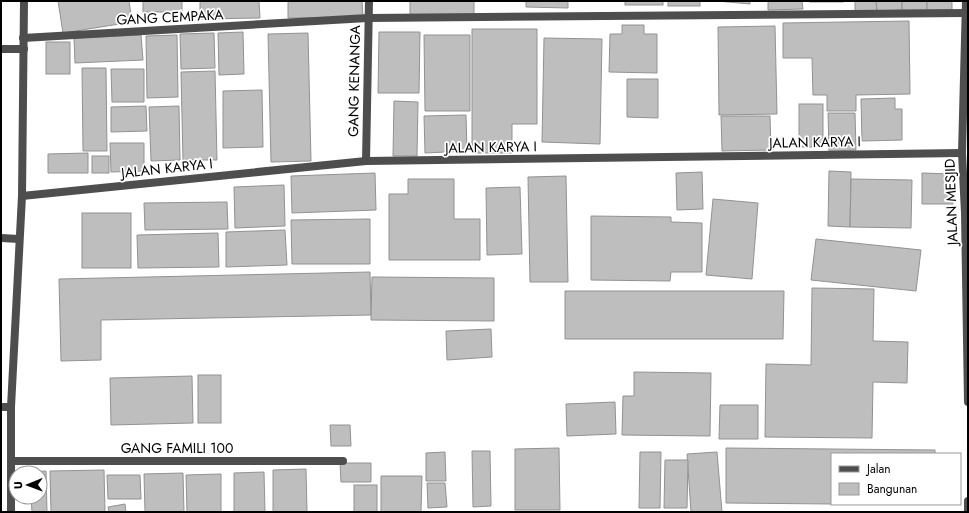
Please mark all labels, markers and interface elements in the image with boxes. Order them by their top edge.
street label: GANG CEMPAKA [116,4,225,30]
street label: GANG KENANGA [343,24,365,137]
street label: JALAN KARYA I [767,131,861,153]
street label: JALAN KARYA I [443,136,537,158]
street label: JALAN KARYA I [118,153,214,183]
street label: JALAN MESJID [939,158,963,248]
street label: GANG FAMILI 100 [121,438,233,458]
legend [831,453,961,505]
text: Jalan [865,460,890,478]
north arrow [8,465,48,505]
text: Bangunan [867,480,917,498]
text: U [10,481,26,489]

